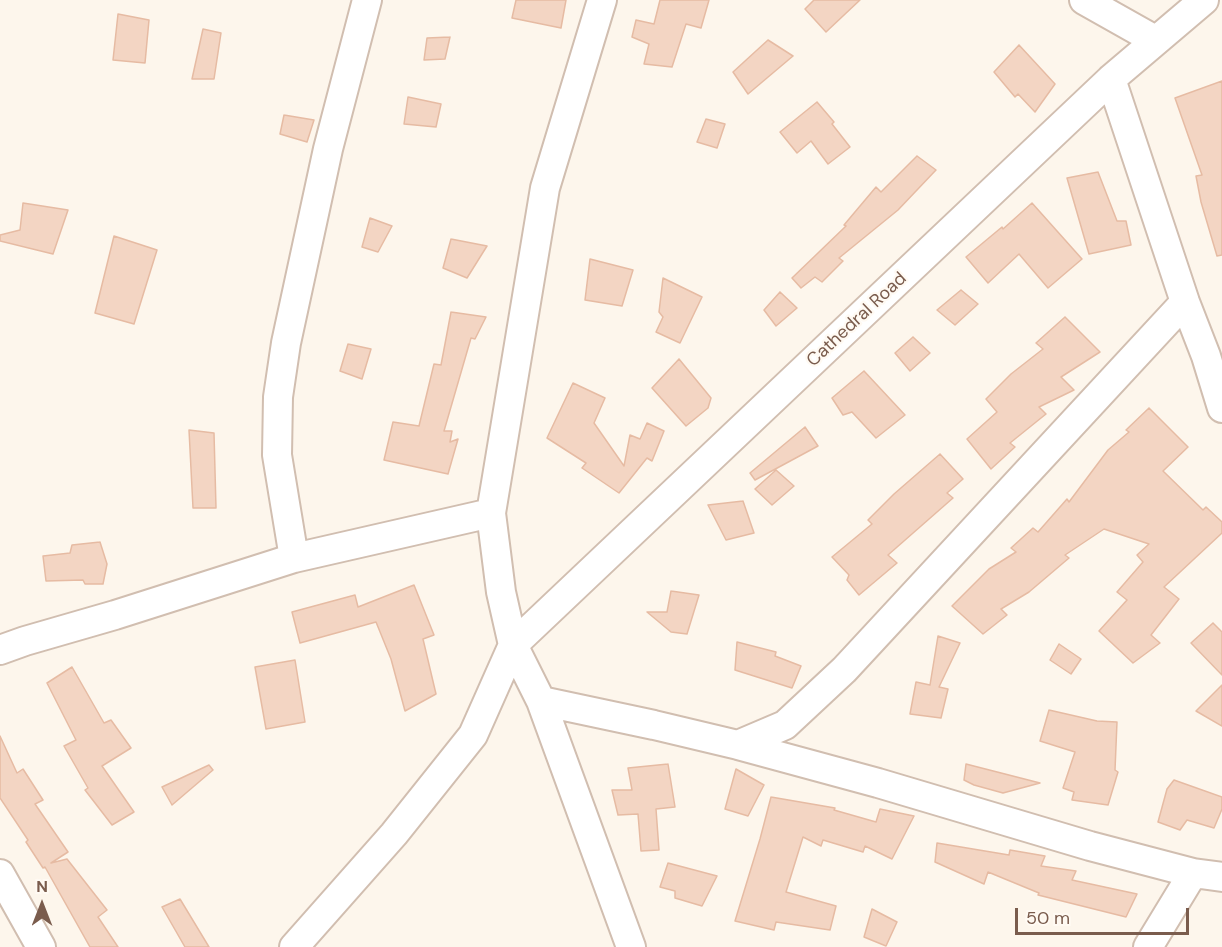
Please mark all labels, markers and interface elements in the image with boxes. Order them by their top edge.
street label: Cathedral Road [803,268,911,372]
north arrow [12,875,72,935]
text: N [36,876,48,897]
scale bar [1018,896,1192,934]
text: 50 m [1026,906,1070,930]

